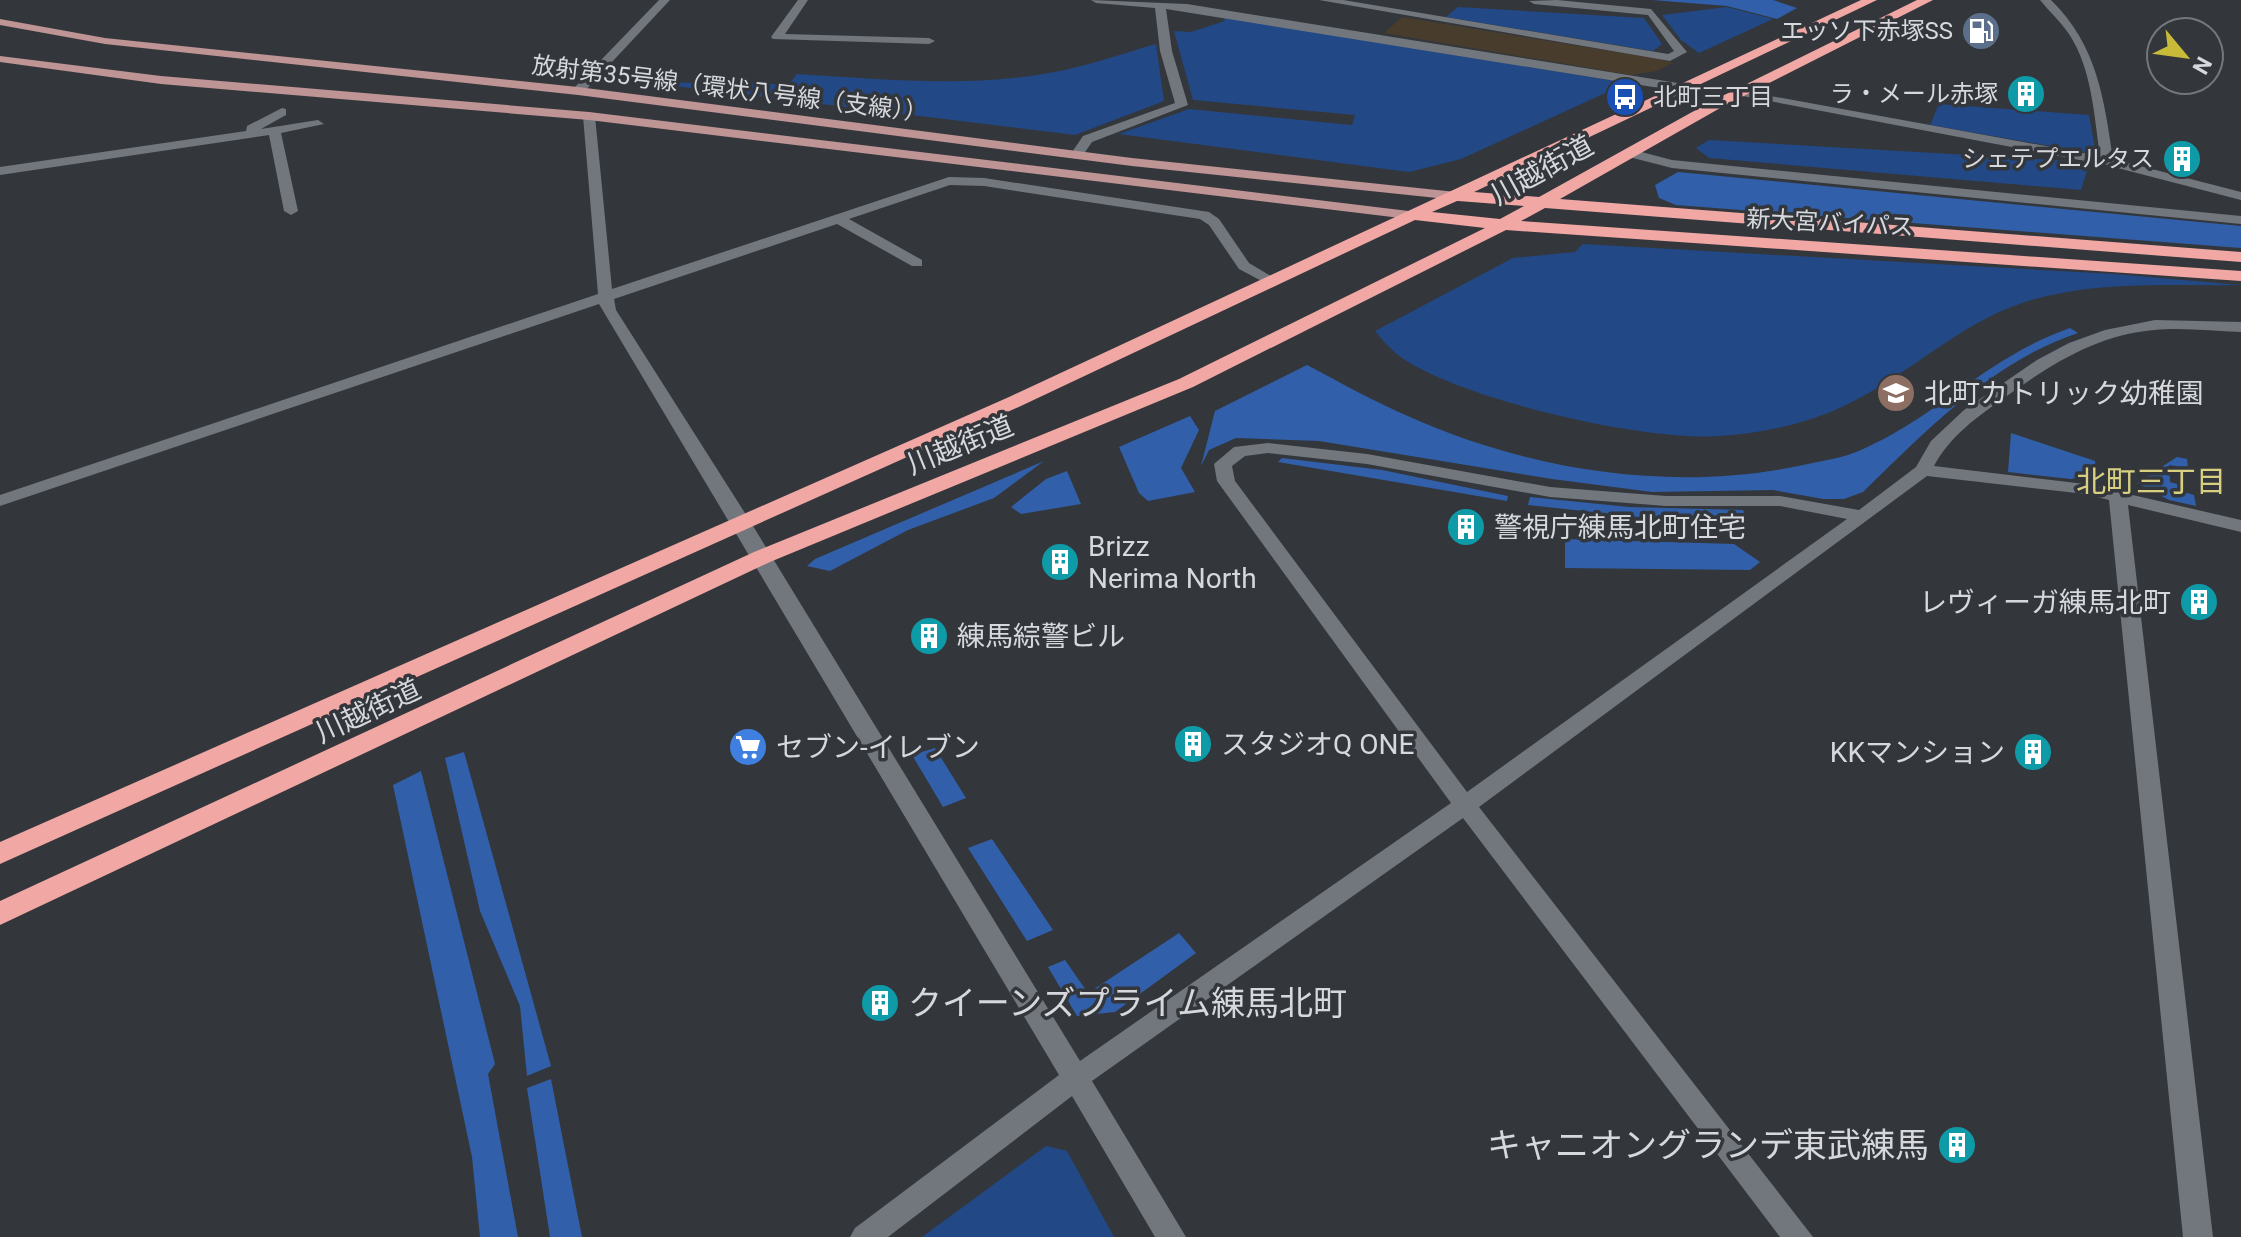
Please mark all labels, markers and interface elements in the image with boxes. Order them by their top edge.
fuel station icon: エッソ下赤塚SS [1960,10,2002,52]
north arrow [2145,16,2225,96]
place label: エッソ下赤塚SS [1781,17,1953,45]
street label: 放射第35号線（環状八号線（支線）） [530,51,930,127]
text: N [2187,53,2217,78]
building icon: ラ・メール赤塚 [2005,73,2047,115]
bus stop icon: 北町三丁目 [1604,76,1646,118]
place label: ラ・メール赤塚 [1830,80,1998,108]
place label: 北町三丁目 [1653,83,1773,111]
street label: 川越街道 [1485,128,1599,212]
building icon: シェテプエルタス [2161,138,2203,180]
place label: シェテプエルタス [1962,145,2154,173]
street label: 新大宮バイパス [1746,205,1914,241]
school or university icon: 北町カトリック幼稚園 [1875,372,1917,414]
place label: 北町カトリック幼稚園 [1924,377,2204,410]
street label: 川越街道 [902,409,1018,481]
district label: 北町三丁目 [2076,464,2226,499]
building icon: 警視庁練馬北町住宅 [1445,506,1487,548]
place label: 警視庁練馬北町住宅 [1494,511,1746,544]
place label: Brizz Nerima North [1088,530,1257,595]
building icon: Brizz Nerima North [1039,541,1081,583]
building icon: レヴィーガ練馬北町 [2178,581,2220,623]
place label: レヴィーガ練馬北町 [1919,586,2171,619]
building icon: 練馬綜警ビル [908,615,950,657]
place label: 練馬綜警ビル [957,620,1125,653]
street label: 川越街道 [310,672,426,750]
building icon: スタジオQ ONE [1172,723,1214,765]
supermarket icon: セブン-イレブン [727,726,769,768]
place label: スタジオQ ONE [1221,728,1414,761]
place label: セブン-イレブン [776,731,980,764]
building icon: KKマンション [2012,731,2054,773]
place label: KKマンション [1830,736,2005,769]
building icon: クイーンズプライム練馬北町 [859,982,901,1024]
place label: クイーンズプライム練馬北町 [908,983,1347,1023]
building icon: キャニオングランデ東武練馬 [1936,1124,1978,1166]
place label: キャニオングランデ東武練馬 [1487,1125,1929,1165]

